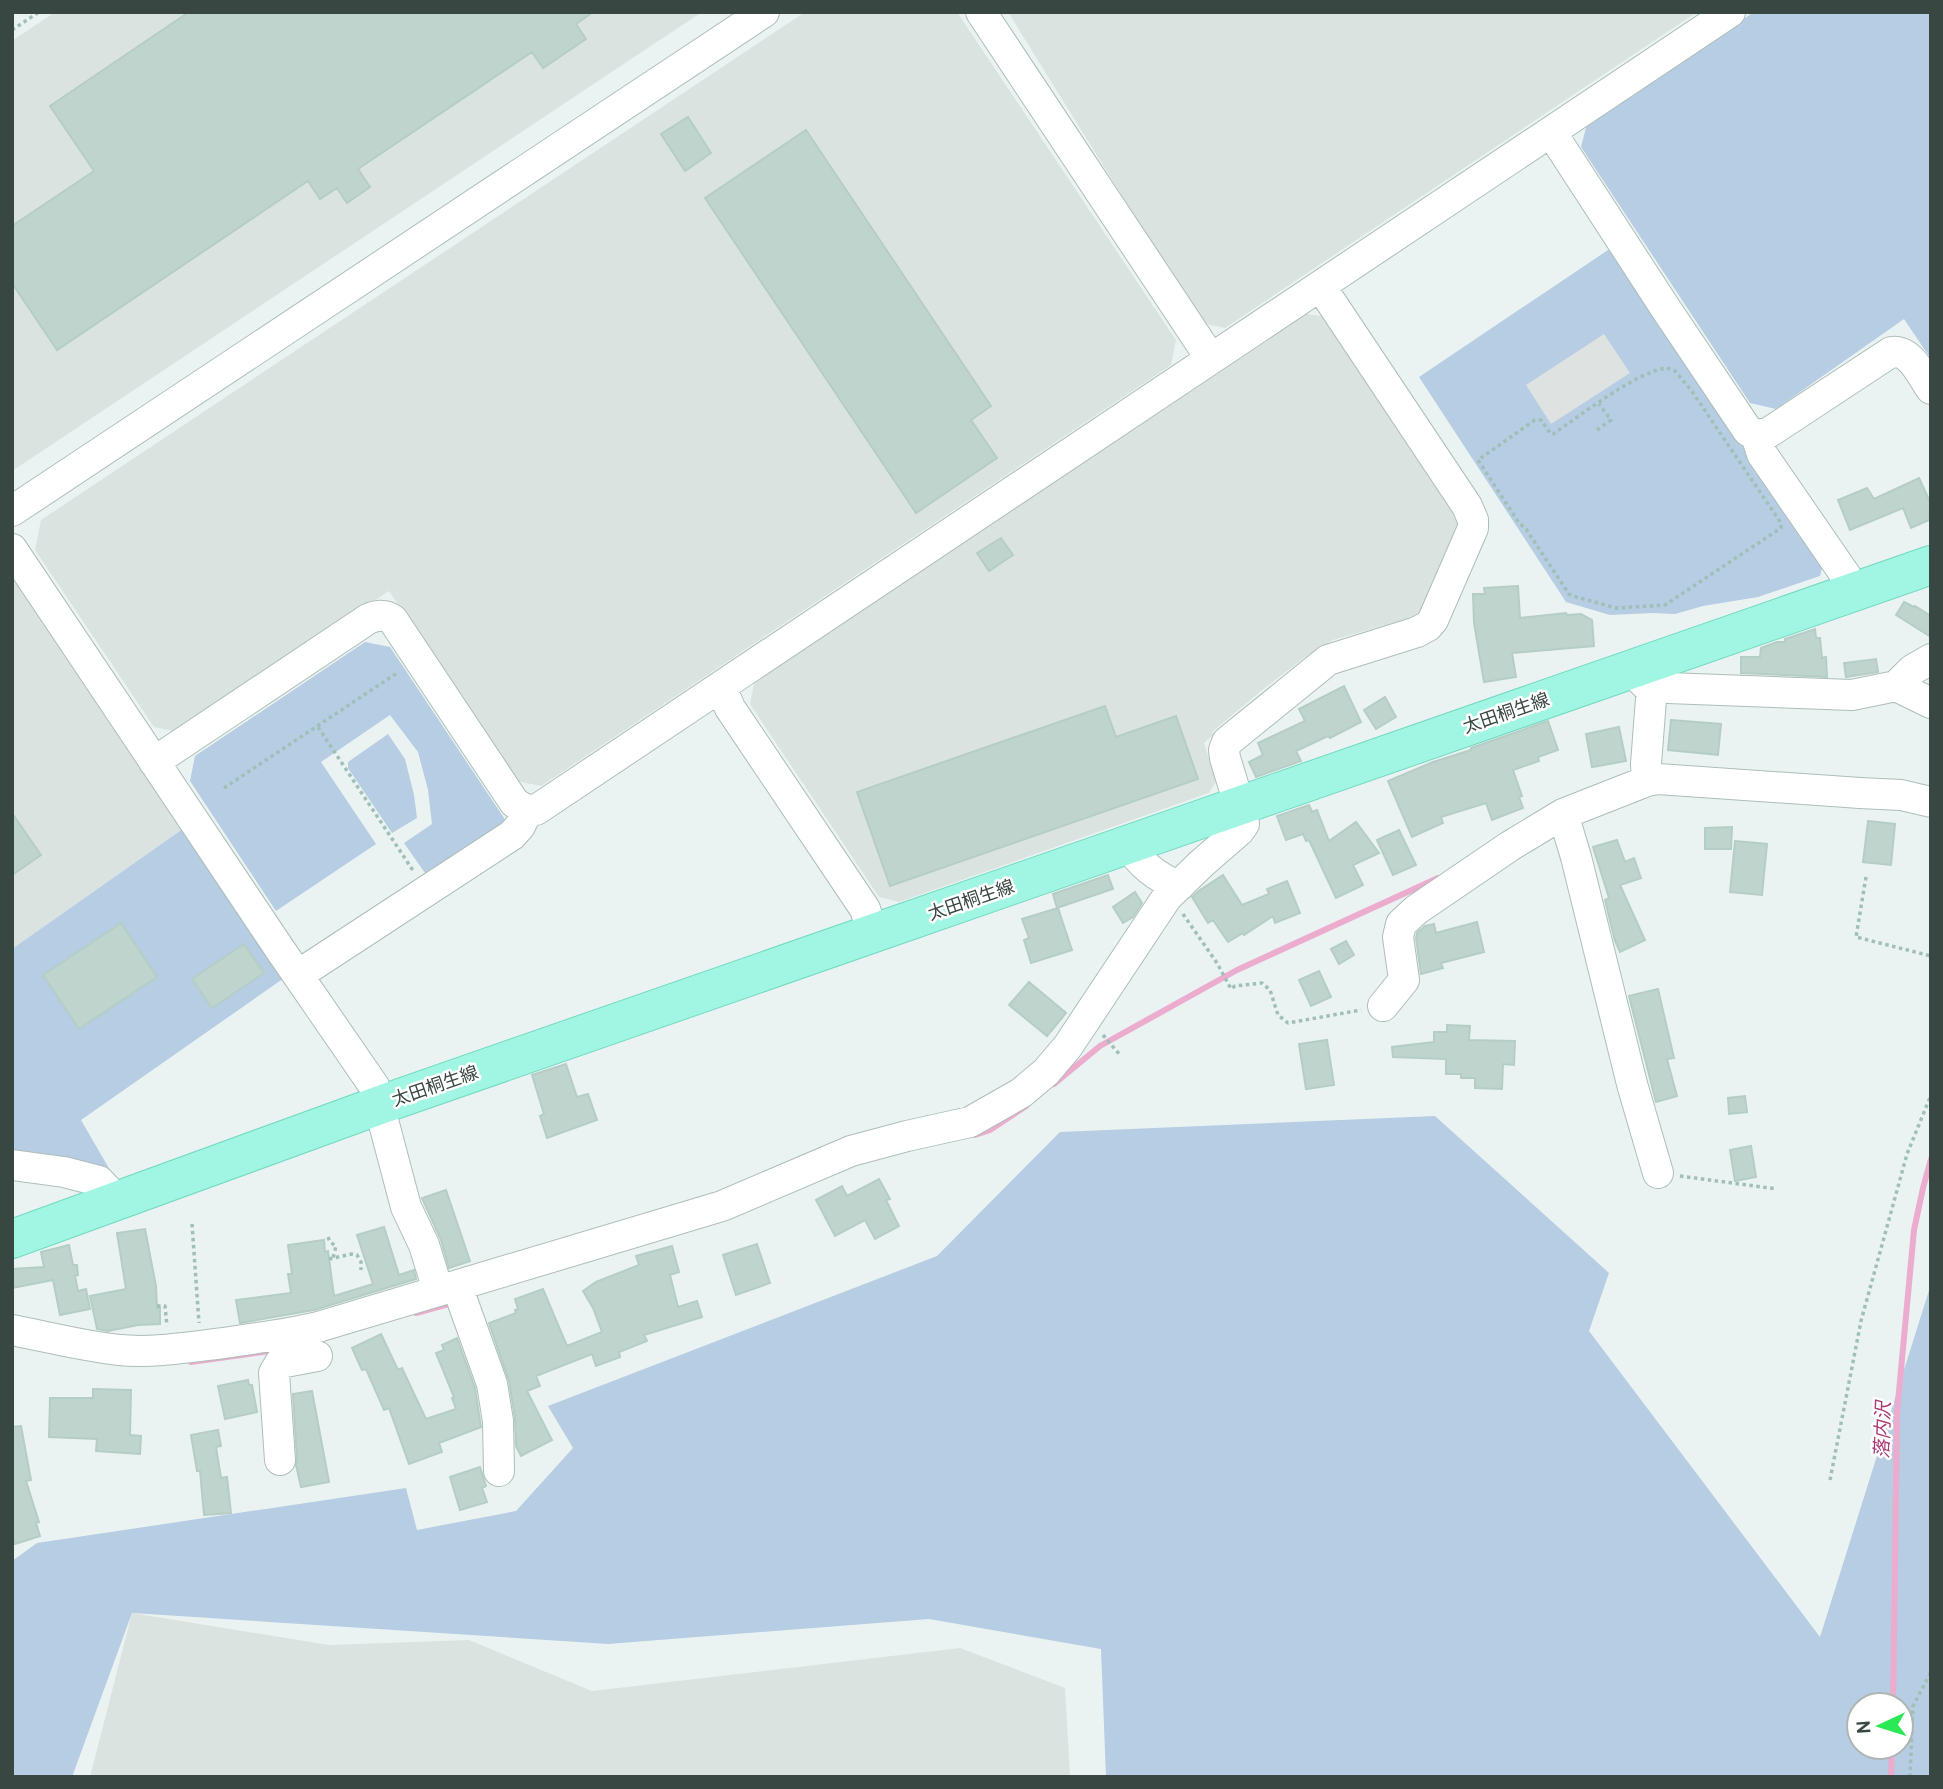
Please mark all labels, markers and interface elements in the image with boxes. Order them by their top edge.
street label: 太田桐生線 [1460,689,1553,740]
street label: 太田桐生線 [925,876,1018,927]
street label: 太田桐生線 [389,1062,482,1113]
water label: 落内沢 [1871,1398,1897,1459]
north arrow [1845,1691,1915,1761]
text: N [1853,1719,1877,1735]

